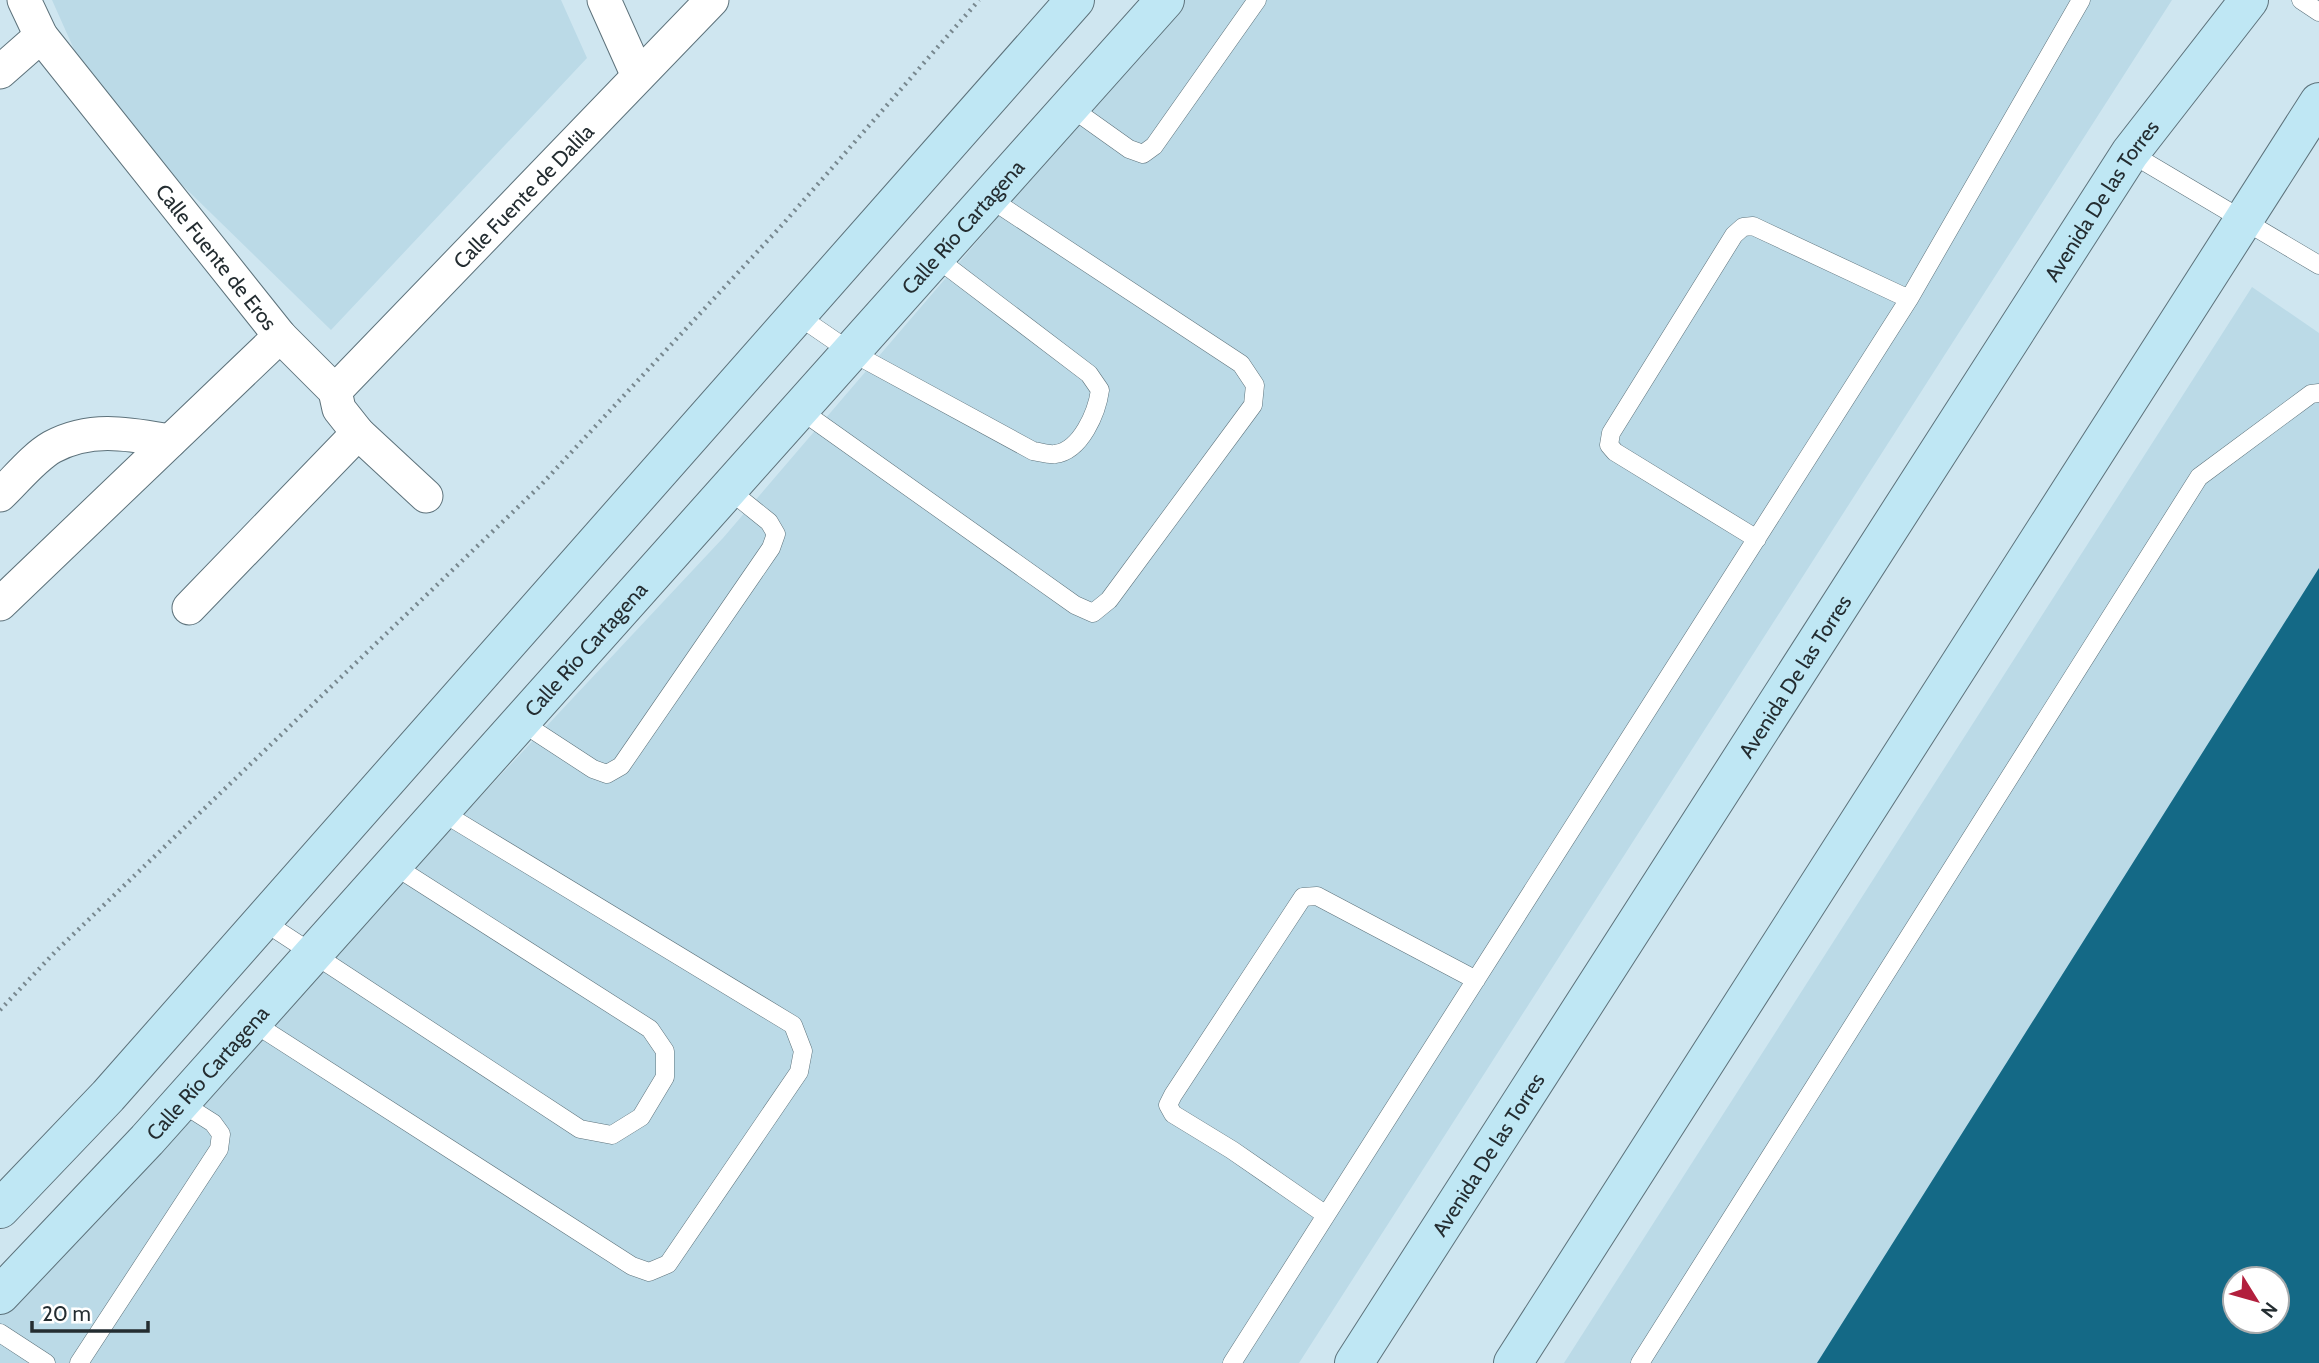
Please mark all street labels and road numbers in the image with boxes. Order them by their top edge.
street label: Avenida De las Torres [2039,114,2164,286]
street label: Calle Fuente de Dalila [448,118,598,273]
street label: Calle Río Cartagena [896,154,1029,299]
street label: Calle Fuente de Eros [151,179,283,335]
street label: Calle Río Cartagena [519,577,652,721]
street label: Avenida De las Torres [1733,590,1856,762]
street label: Calle Río Cartagena [141,1000,274,1145]
street label: Avenida De las Torres [1426,1068,1549,1240]

